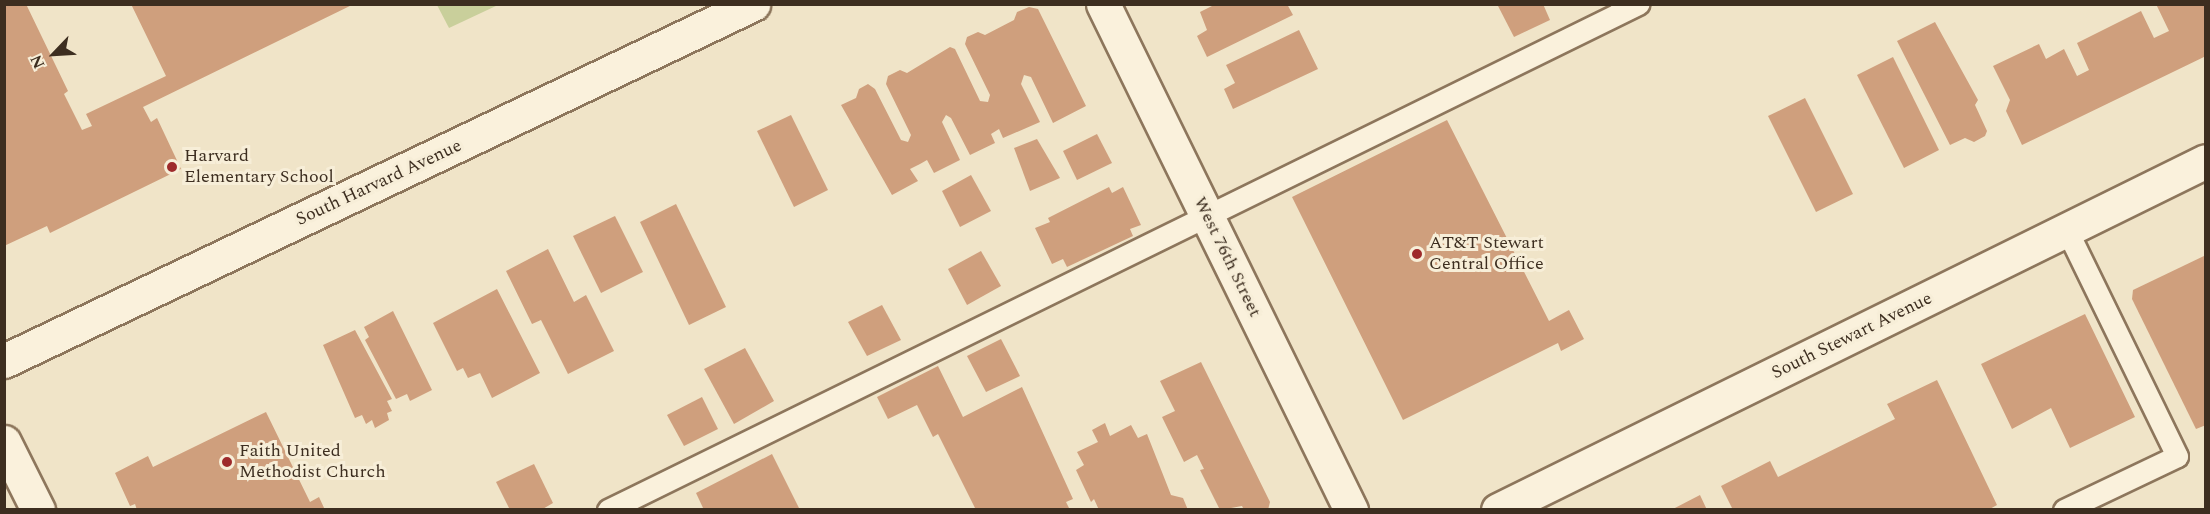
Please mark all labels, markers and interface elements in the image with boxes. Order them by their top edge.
north arrow [24,24,84,84]
text: N [24,51,51,73]
street label: South Harvard Avenue [293,135,465,231]
place label: Harvard Elementary School [184,146,334,188]
marker: Harvard Elementary School [165,160,179,174]
street label: West 76th Street [1189,193,1265,321]
place label: AT&T Stewart Central Office [1429,233,1544,276]
marker: AT&T Stewart Central Office [1410,247,1424,261]
street label: South Stewart Avenue [1768,288,1936,384]
place label: Faith United Methodist Church [239,441,386,484]
marker: Faith United Methodist Church [220,455,234,469]

